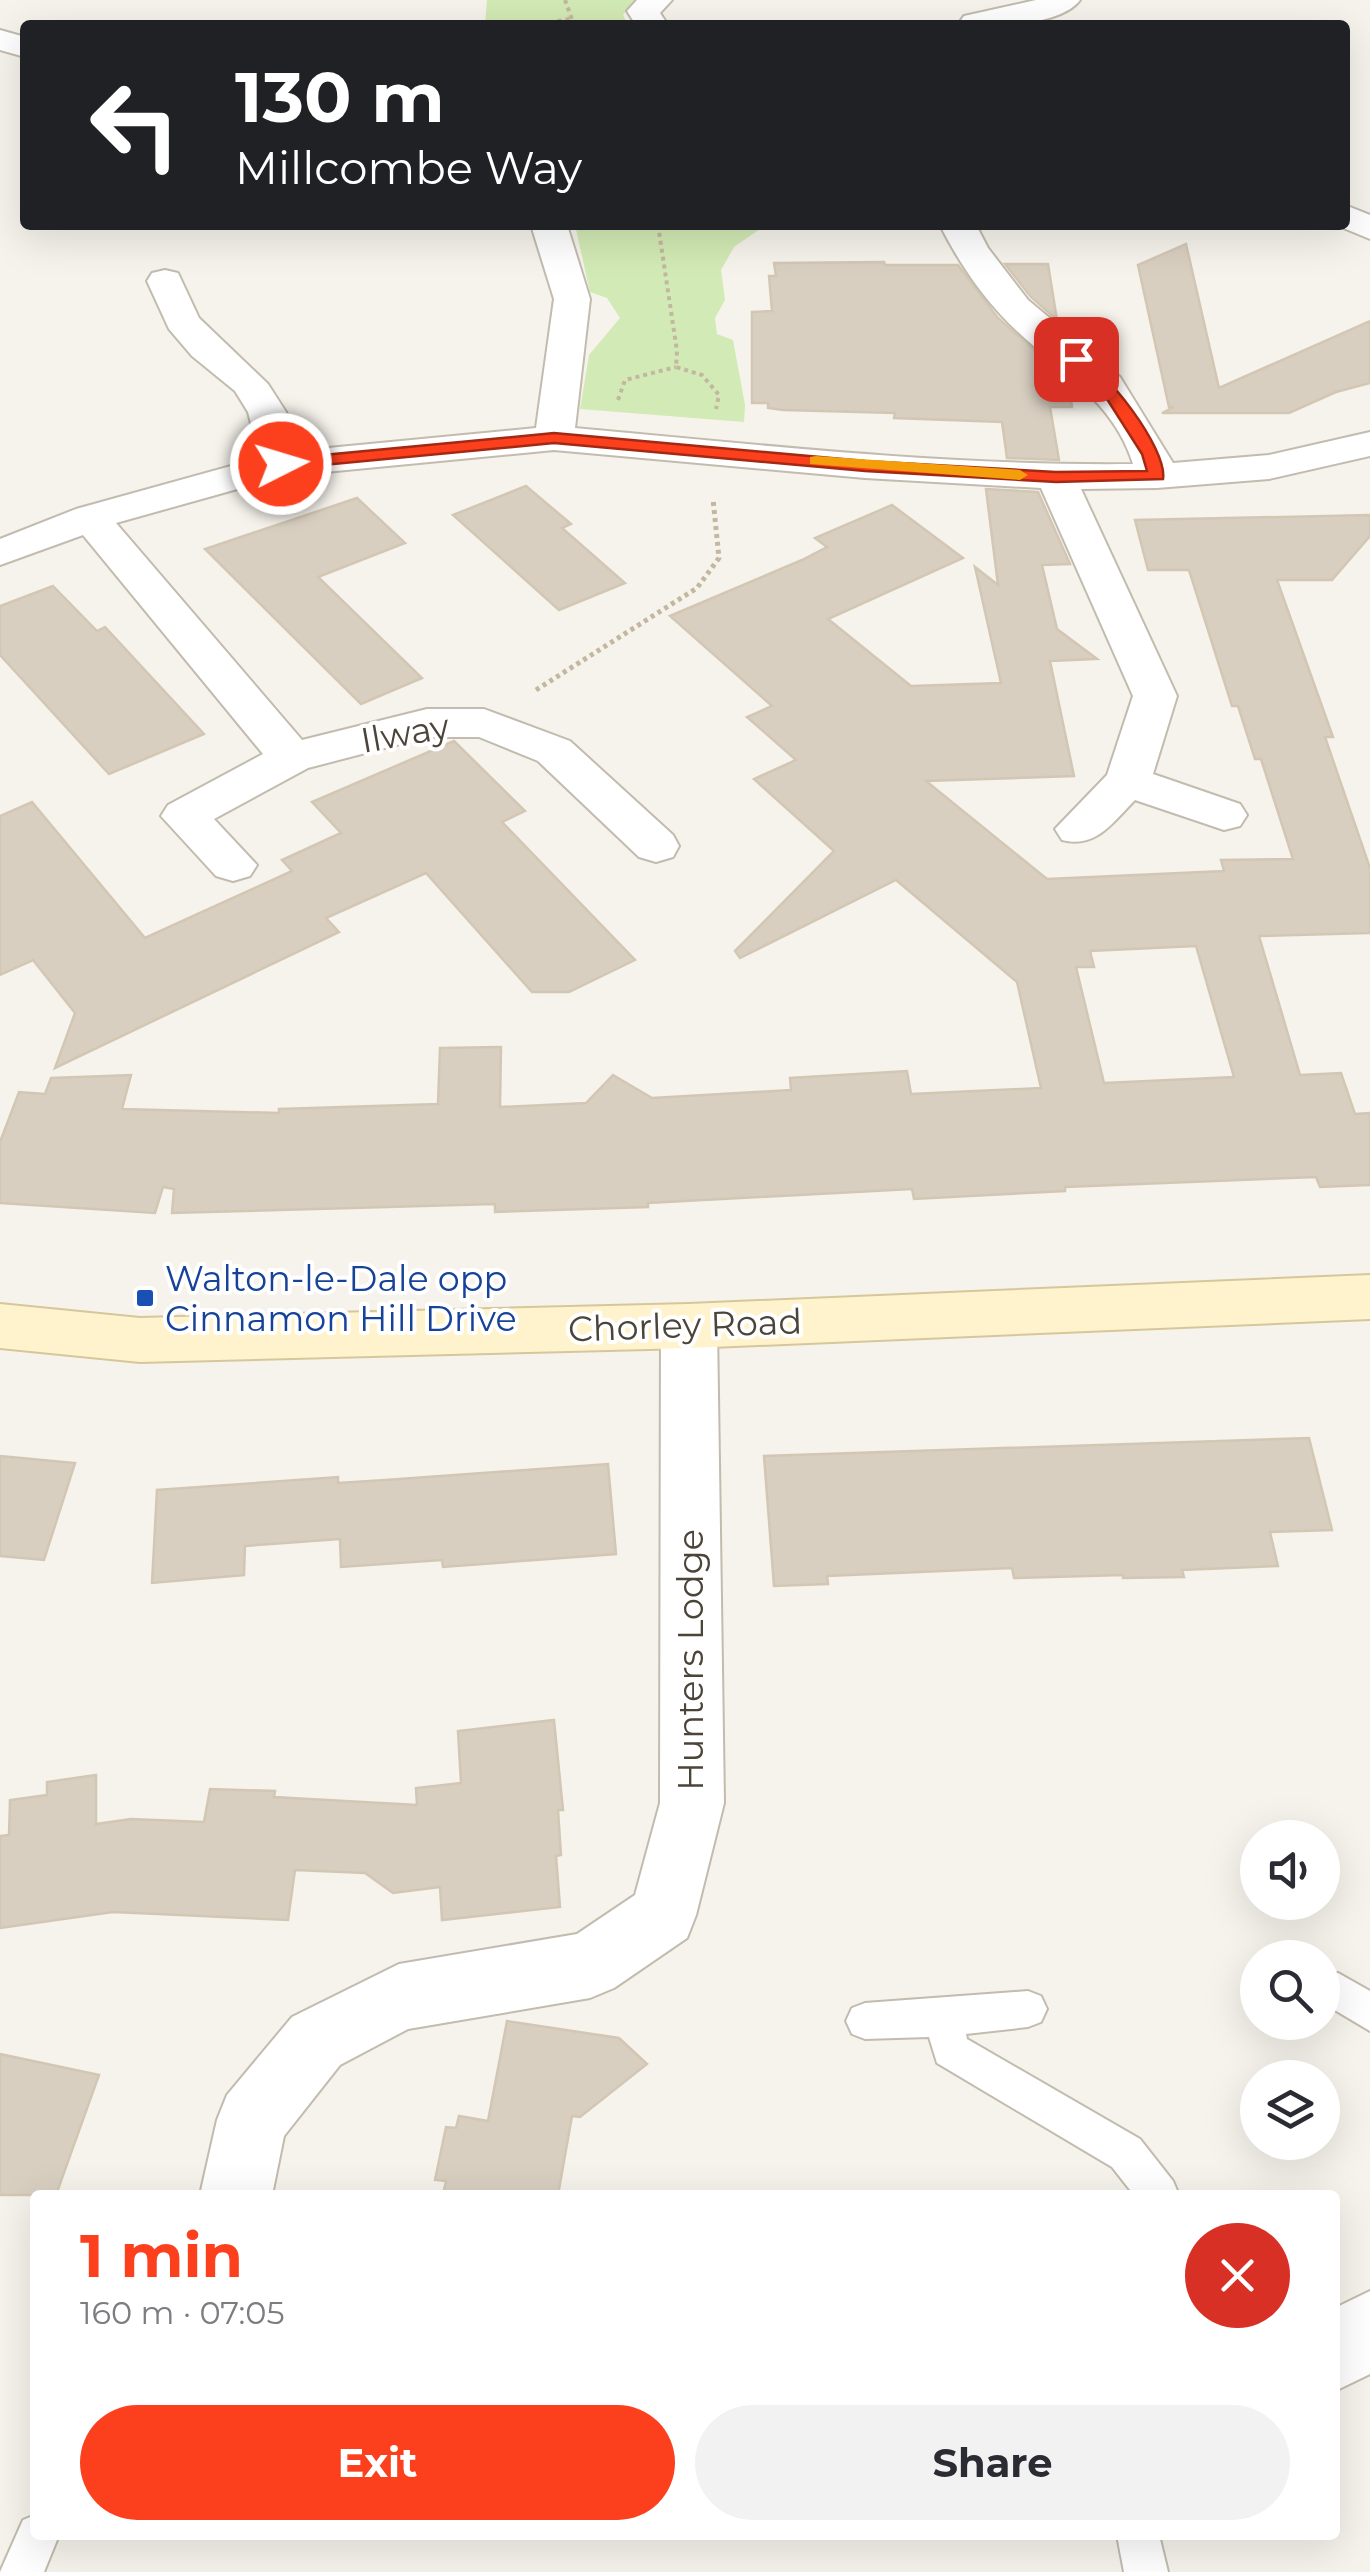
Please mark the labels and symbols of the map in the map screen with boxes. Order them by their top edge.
pin [1034,317,1119,402]
position arrow [229,412,333,516]
street label: Ilway [357,704,453,762]
place label: Walton-le-Dale opp Cinnamon Hill Drive [165,1257,517,1340]
marker: Walton-le-Dale opp Cinnamon Hill Drive [134,1287,156,1309]
street label: Chorley Road [567,1299,803,1351]
street label: Hunters Lodge [669,1529,712,1791]

